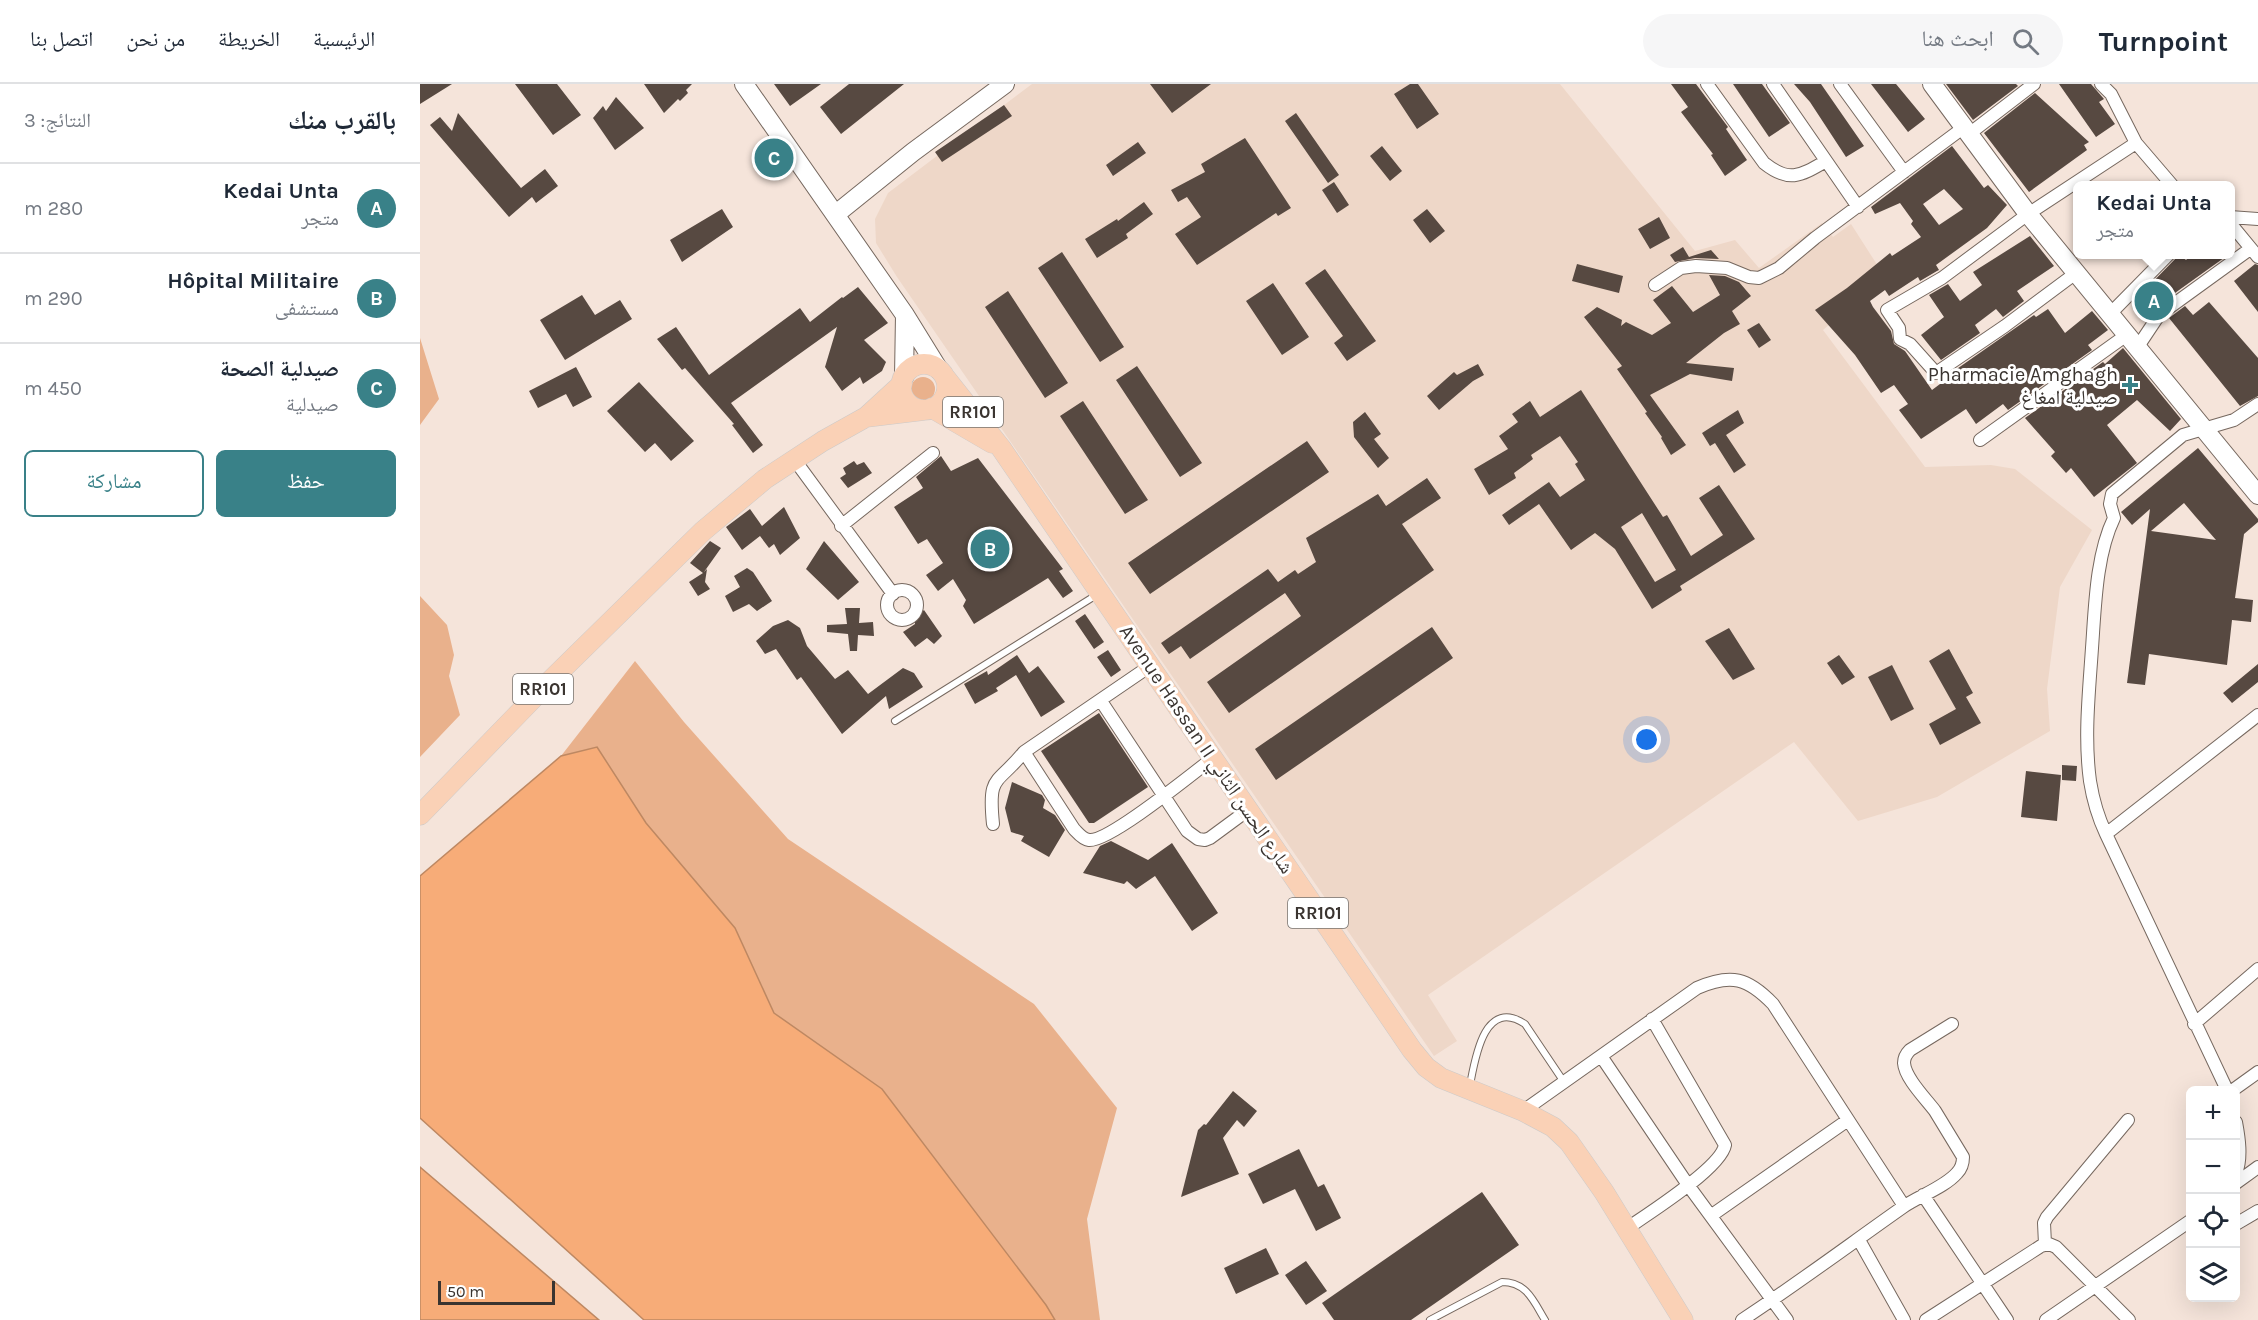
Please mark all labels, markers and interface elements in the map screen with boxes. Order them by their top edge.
search box [1643,14,2063,68]
icon: search [2009,25,2042,58]
text: Turnpoint [2099,25,2228,58]
text: ابحث هنا [1922,26,1994,52]
text: اتصل بنا [30,27,93,51]
text: من نحن [126,27,185,51]
text: الخريطة [218,27,280,51]
text: الرئيسية [313,27,375,51]
text: بالقرب منك [288,105,396,136]
text: النتائج: 3 [24,109,91,132]
pin: C [754,136,794,181]
text: Kedai Unta [223,178,339,204]
popup [2073,181,2235,259]
text: Kedai Unta [2096,190,2212,216]
text: 280 m [24,197,83,220]
text: A [370,197,383,220]
text: متجر [301,207,339,230]
text: متجر [2096,219,2134,242]
text: Hôpital Militaire [167,268,339,294]
pin: A [2134,278,2174,324]
text: 290 m [24,287,83,310]
text: B [370,287,383,310]
text: مستشفى [275,297,339,320]
text: صيدلية الصحة [220,356,339,382]
place label: Pharmacie Amghagh صيدلية امغاغ [1928,363,2118,410]
text: 450 m [24,377,82,400]
text: C [370,377,383,400]
marker: Pharmacie Amghagh صيدلية امغاغ [2123,378,2137,392]
text: صيدلية [286,393,339,416]
road number: RR101 [943,397,1003,427]
button: مشاركة [24,450,204,517]
button: حفظ [216,450,396,517]
pin: B [970,526,1010,572]
street label: Avenue Hassan II شارع الحسن الثاني [1111,621,1299,880]
road number: RR101 [513,674,573,704]
your location [1632,725,1661,754]
road number: RR101 [1288,898,1348,928]
map controls [2186,1086,2240,1302]
button: + [2186,1086,2240,1140]
button: − [2186,1140,2240,1194]
button: locate [2186,1194,2240,1248]
button: layers [2186,1248,2240,1302]
scale bar [438,1278,555,1306]
text: 50 m [447,1282,484,1301]

